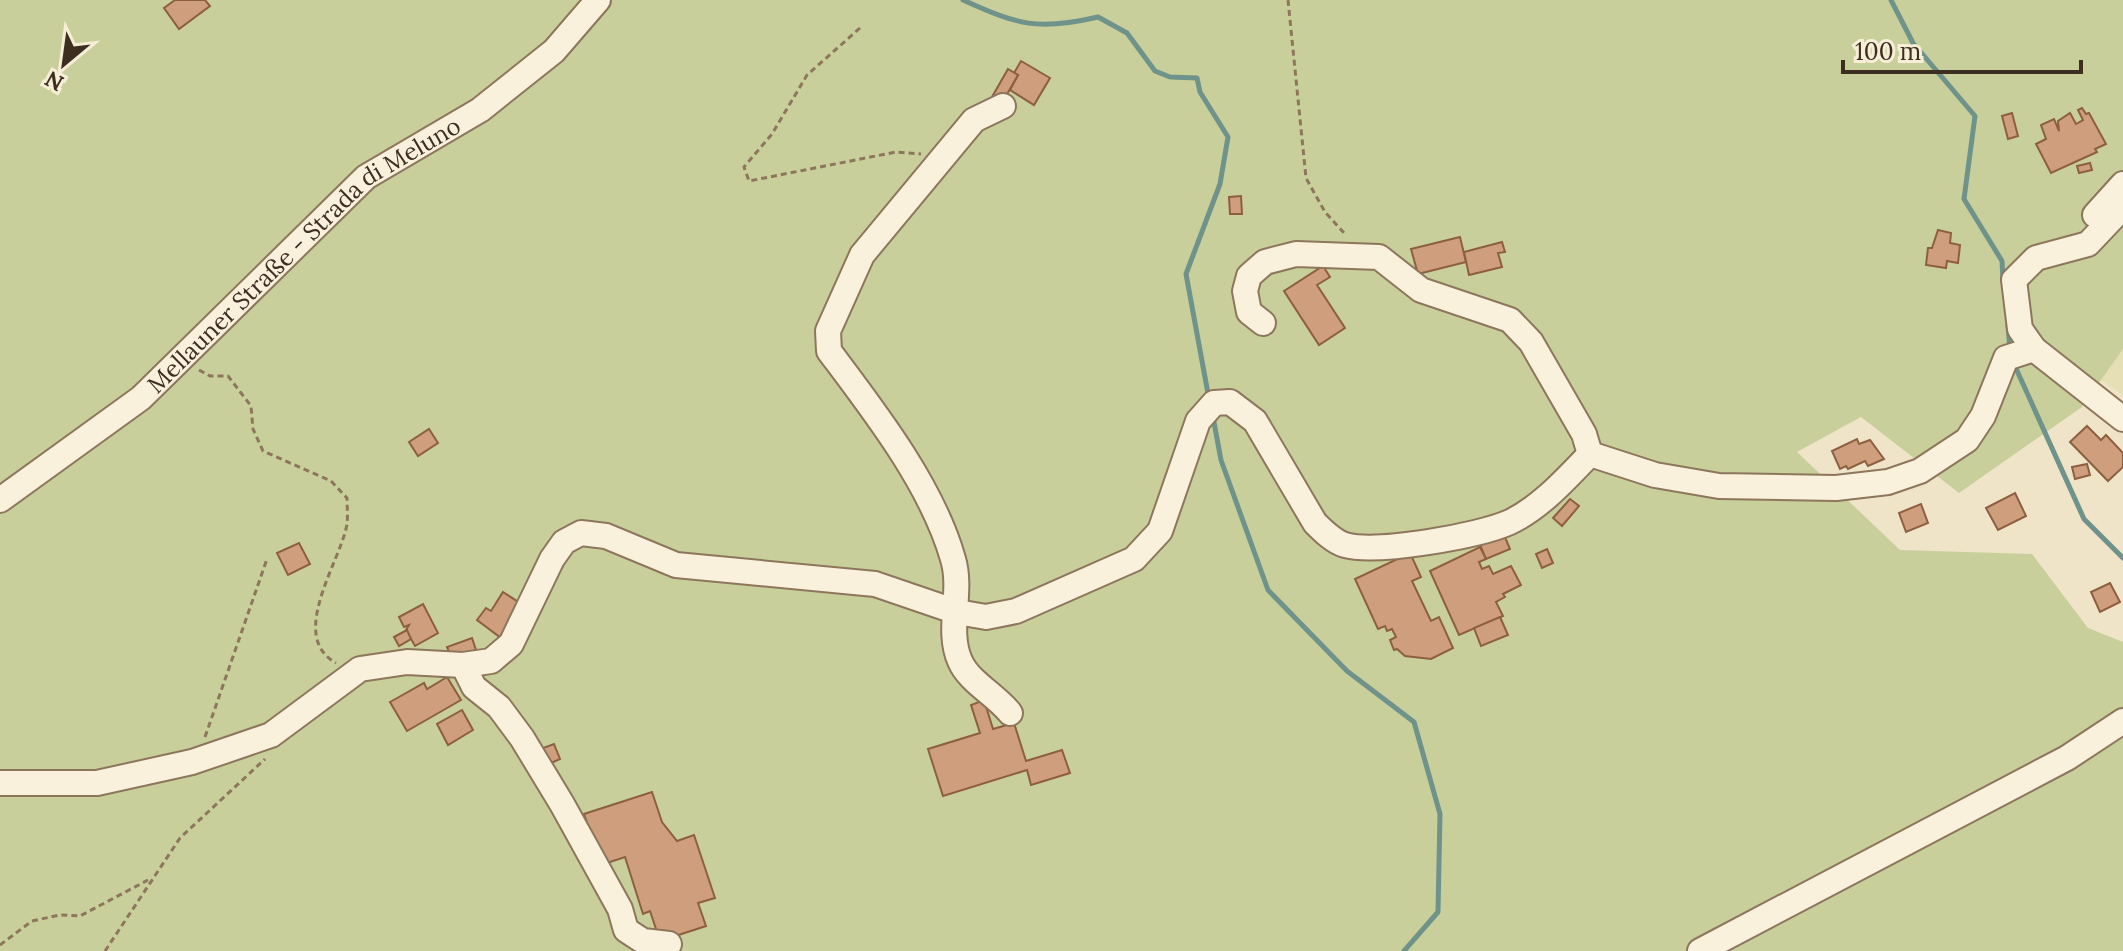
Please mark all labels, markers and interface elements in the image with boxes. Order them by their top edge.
north arrow [24,24,104,104]
scale bar [1843,24,2081,74]
text: 100 m [1855,36,1921,67]
text: N [40,65,69,98]
street label: Mellauner Straße - Strada di Meluno [140,110,466,399]

